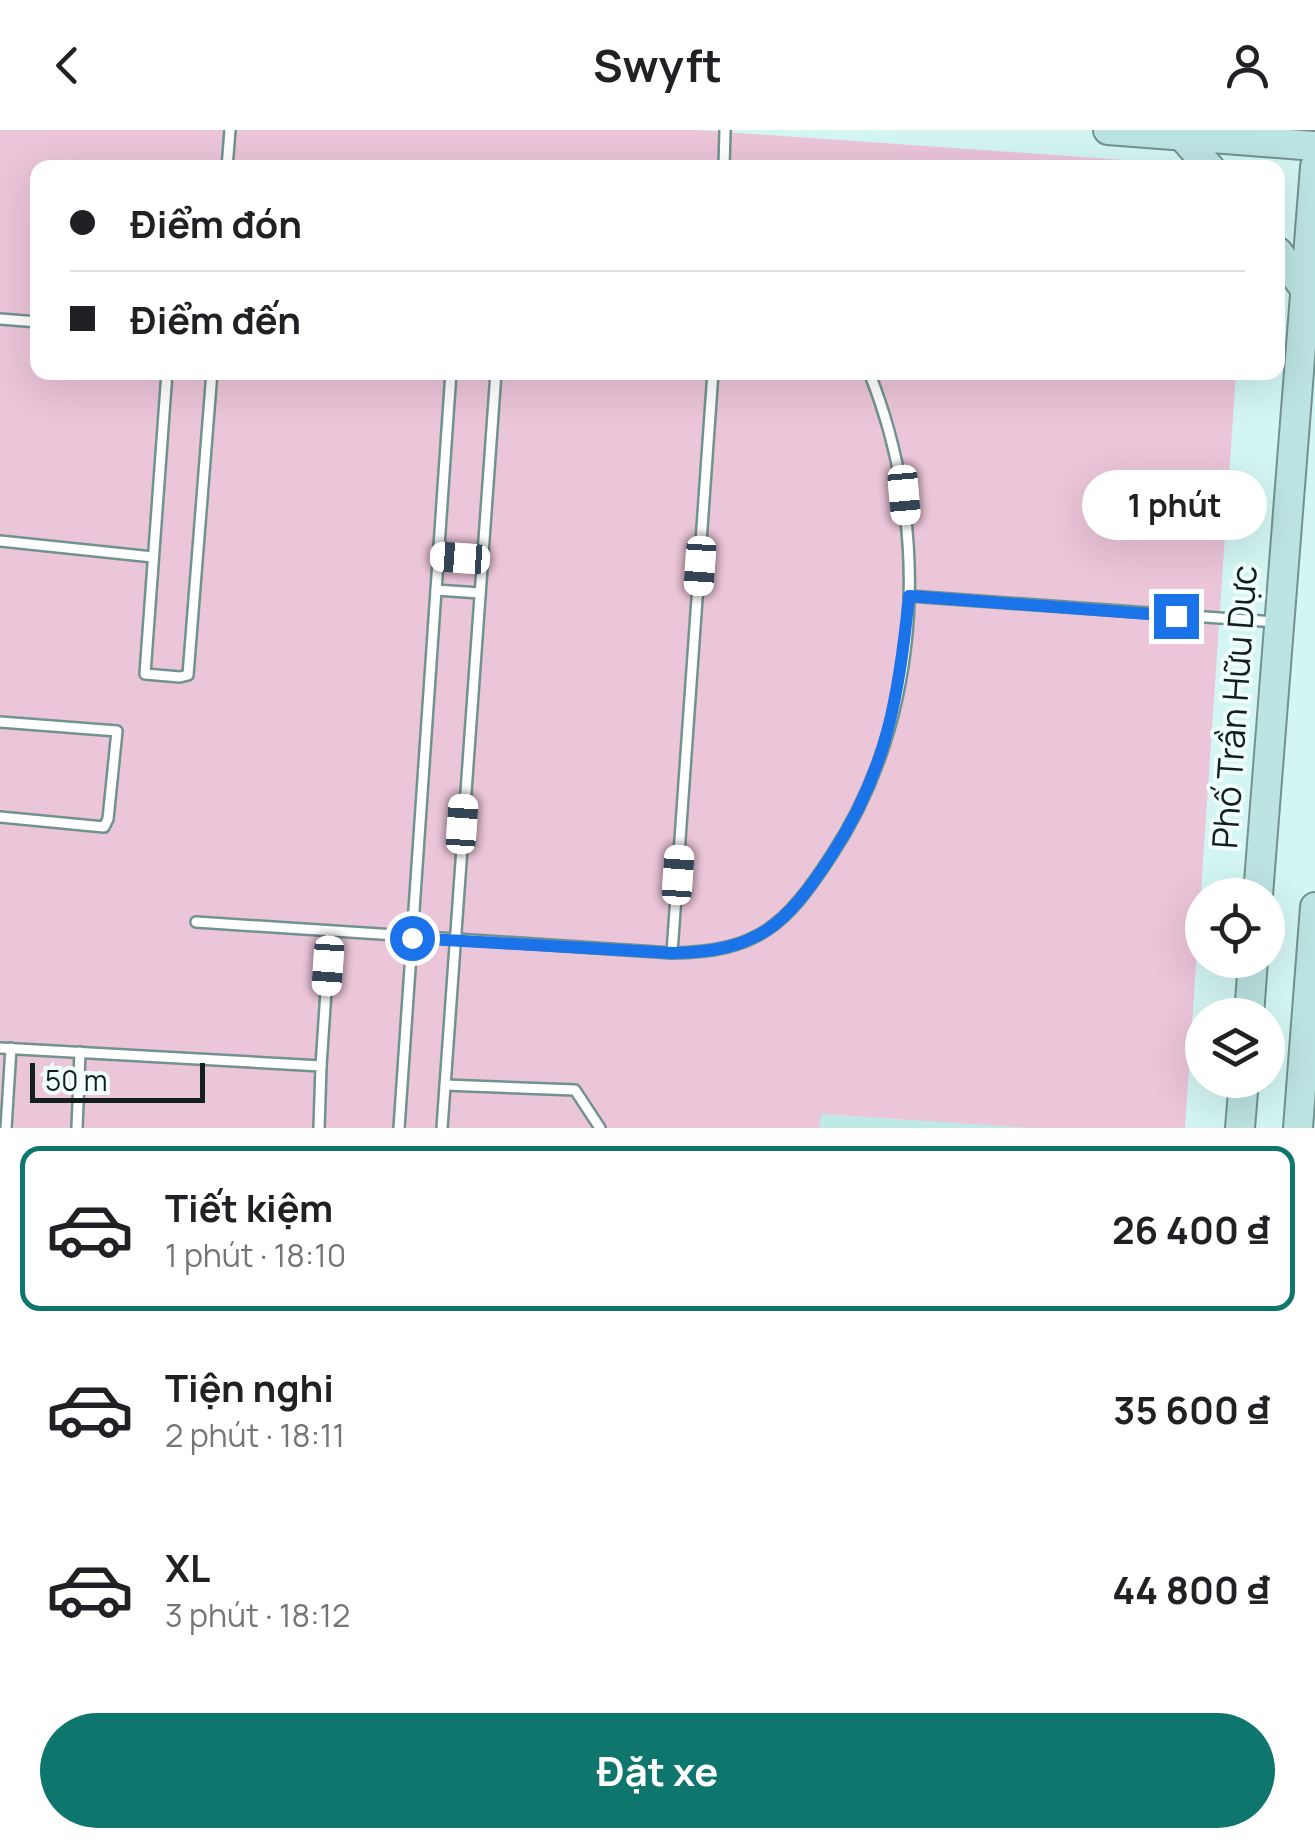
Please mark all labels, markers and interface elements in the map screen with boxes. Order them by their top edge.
text: Swyft [593,34,722,96]
icon: back [40,38,95,93]
icon: person [1220,38,1275,93]
text: Điểm đón [130,197,302,249]
text: Điểm đến [130,293,301,345]
car [886,464,922,526]
callout: 1 phút [1084,471,1268,541]
text: 1 phút [1127,483,1222,527]
car [683,535,717,597]
car [429,541,491,575]
street label: Phố Trần Hữu Dực [1200,564,1268,850]
route end [1154,594,1199,639]
car [445,793,479,855]
car [661,844,695,906]
map controls [1185,878,1285,1098]
button: locate [1185,878,1285,978]
route start [390,916,435,961]
car [311,935,345,997]
button: layers [1185,998,1285,1098]
scale bar [30,1058,205,1103]
text: 50 m [45,1061,108,1099]
text: Tiết kiệm [165,1181,333,1233]
icon: car [45,1184,135,1274]
text: 26 400 ₫ [1112,1203,1270,1255]
text: 1 phút · 18:10 [165,1233,346,1277]
text: Tiện nghi [165,1361,334,1413]
icon: car [45,1364,135,1454]
text: 35 600 ₫ [1113,1383,1270,1435]
text: 2 phút · 18:11 [165,1413,345,1457]
text: XL [165,1541,210,1593]
icon: car [45,1544,135,1634]
text: 44 800 ₫ [1112,1563,1270,1615]
text: 3 phút · 18:12 [165,1593,350,1637]
button: Đặt xe [40,1713,1275,1828]

